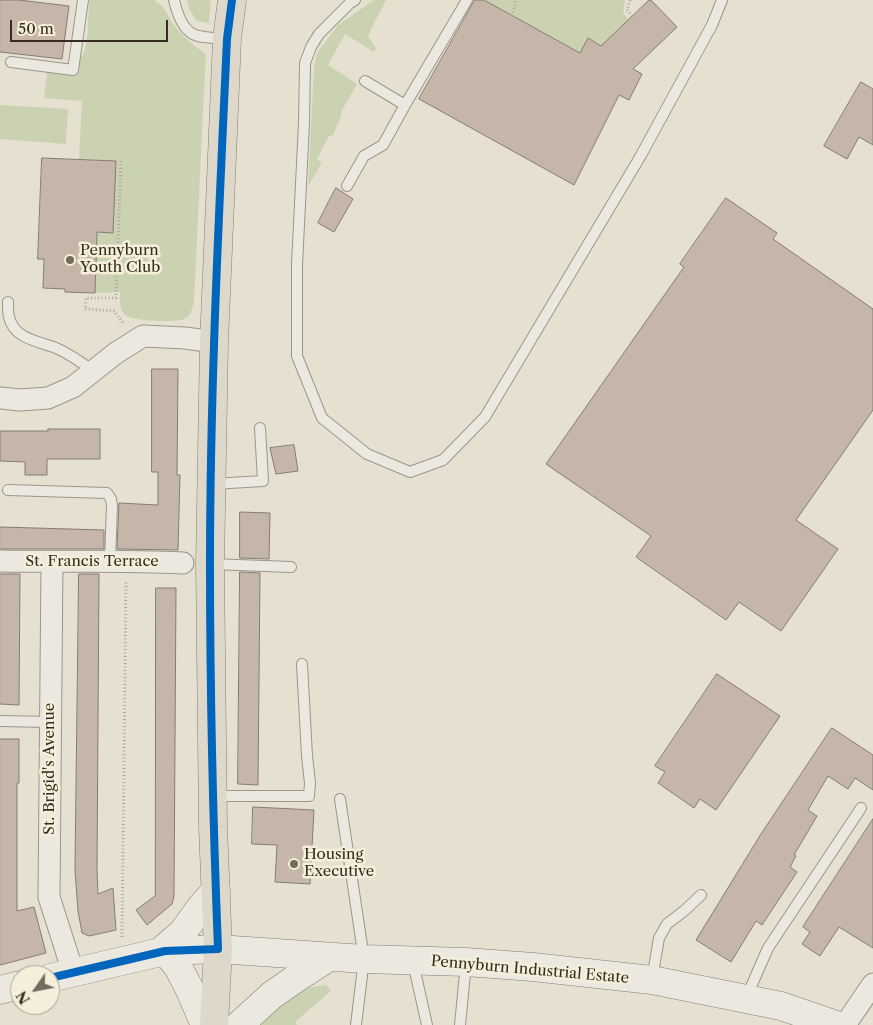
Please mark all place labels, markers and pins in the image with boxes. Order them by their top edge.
place label: Pennyburn Youth Club [80,242,160,277]
marker: Pennyburn Youth Club [64,254,76,266]
place label: Housing Executive [304,846,374,881]
marker: Housing Executive [288,858,300,870]

